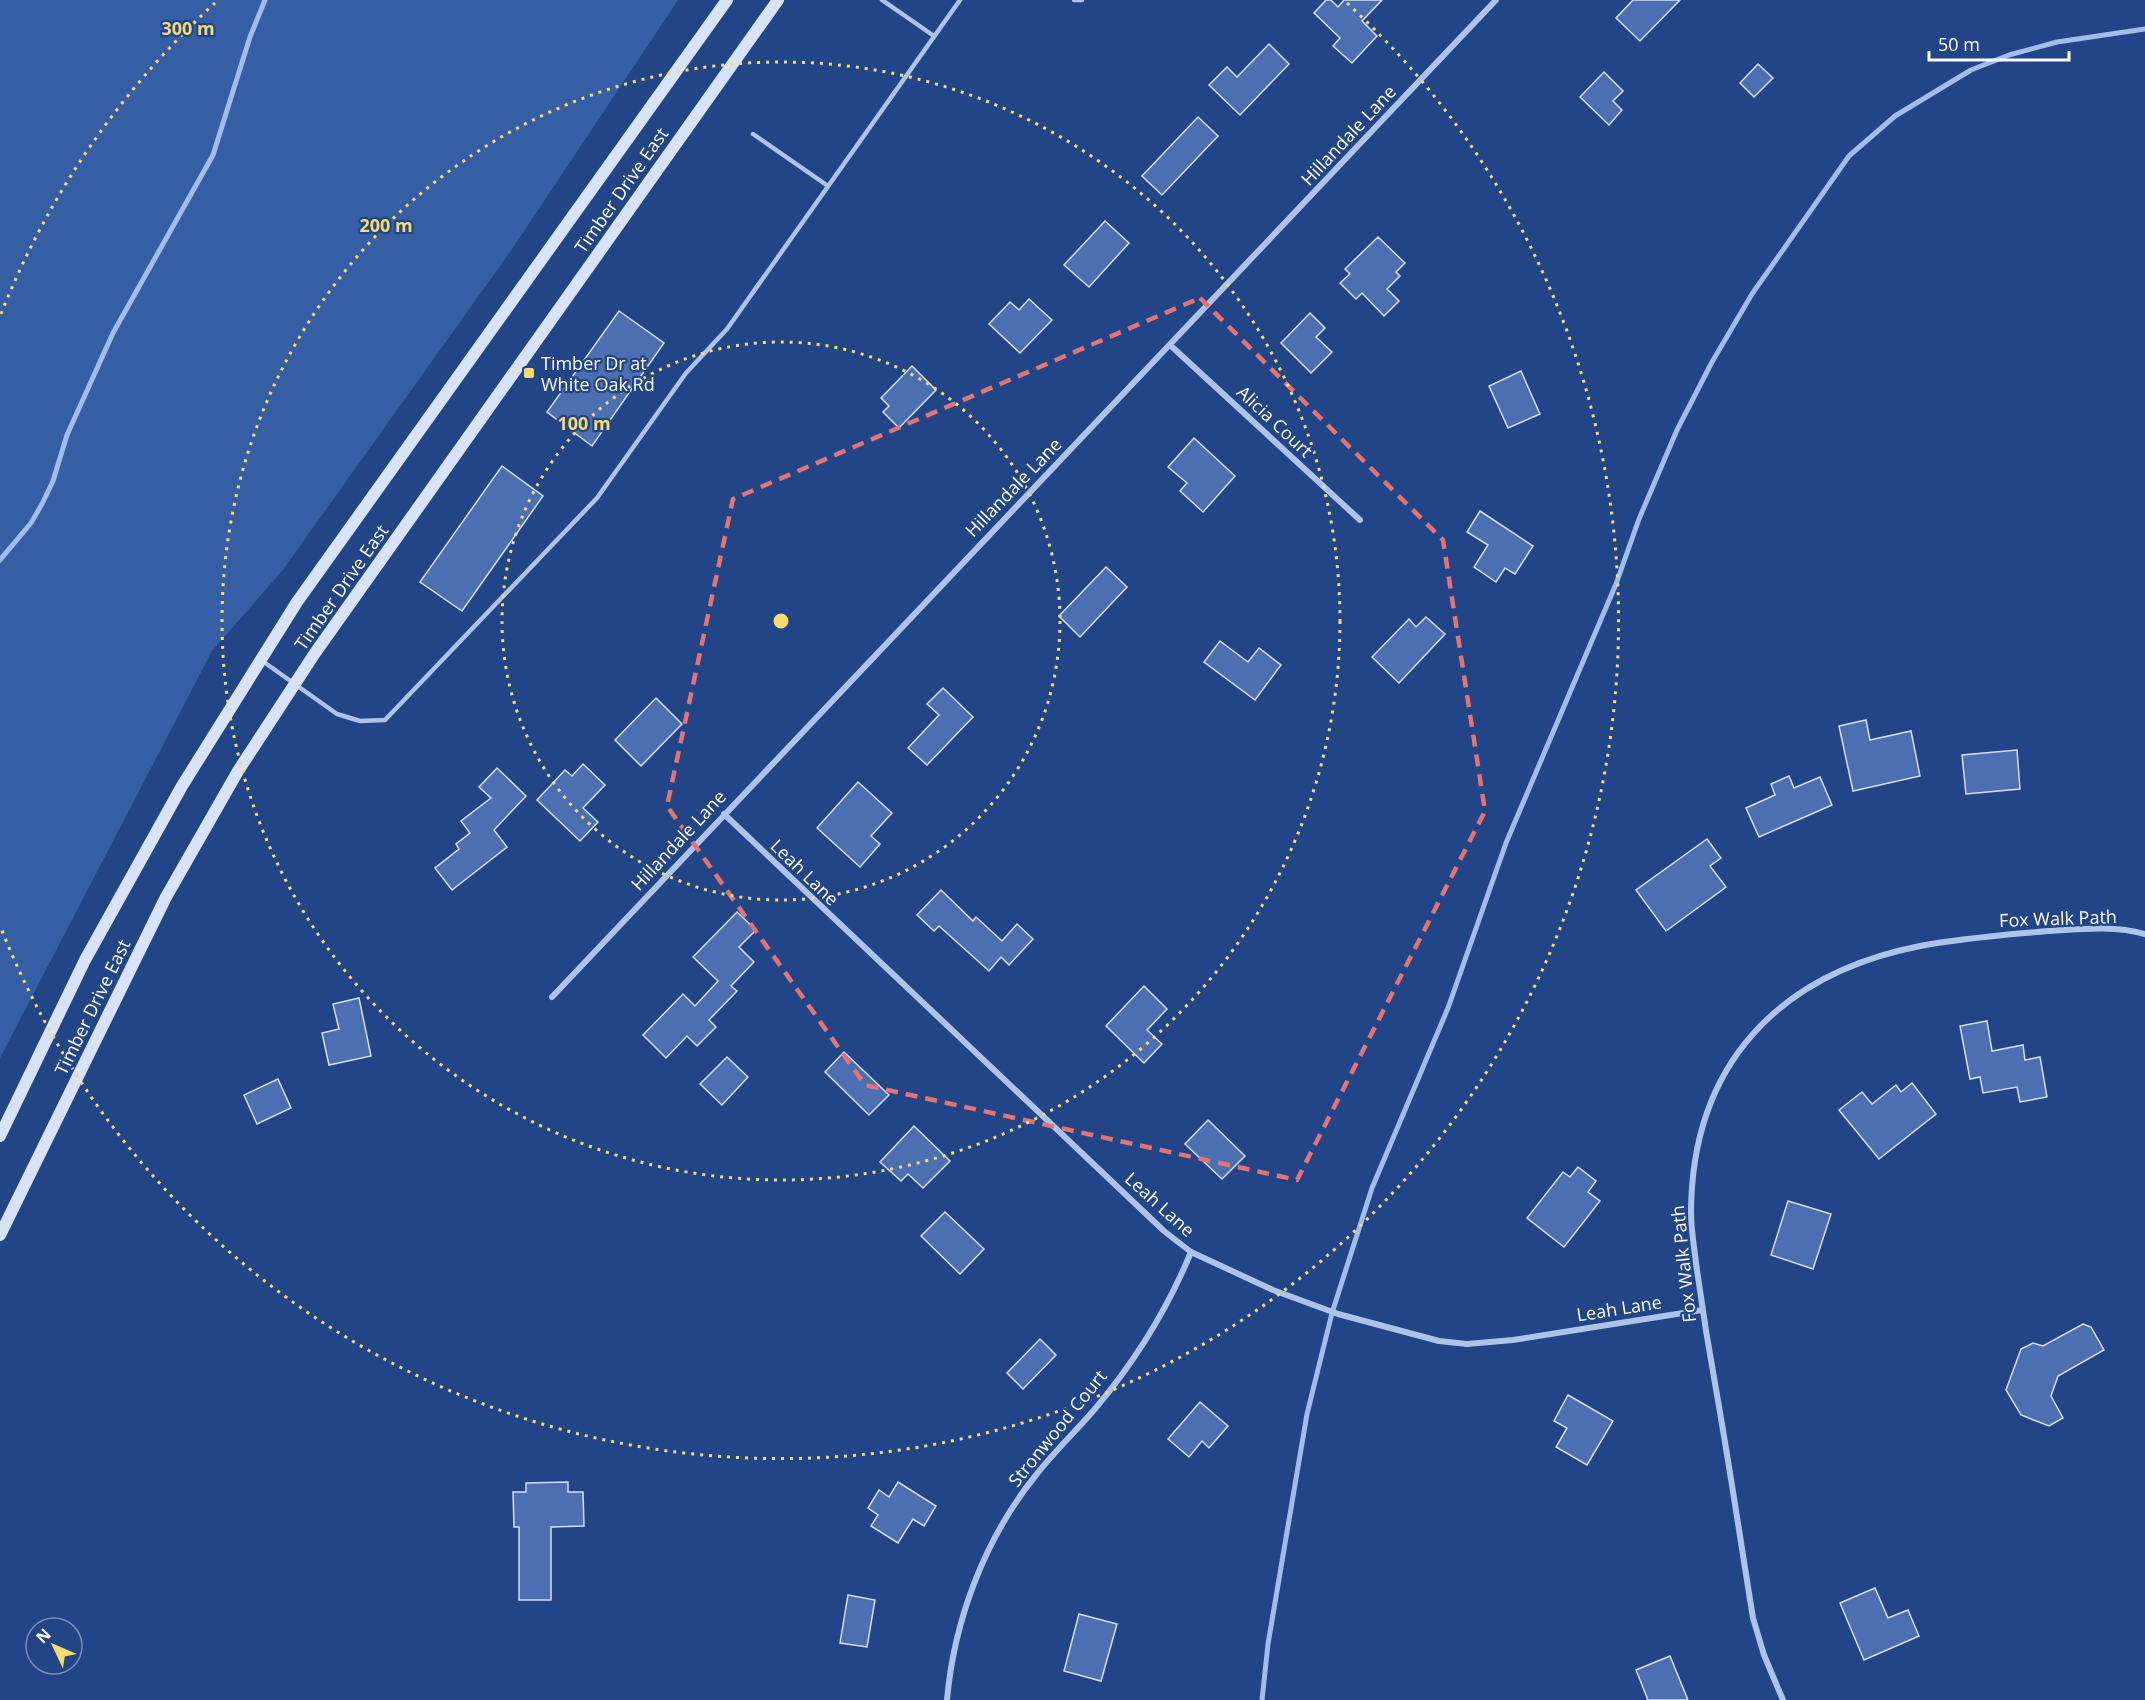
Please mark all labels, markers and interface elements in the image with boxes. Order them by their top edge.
text: 300 m [161,16,215,40]
scale bar [1929,24,2068,62]
text: 50 m [1938,32,1980,56]
street label: Hillandale Lane [1295,80,1401,190]
street label: Timber Drive East [569,122,673,258]
text: 200 m [359,213,413,237]
place label: Timber Dr at White Oak Rd [541,351,655,396]
marker: Timber Dr at White Oak Rd [522,366,536,380]
street label: Alicia Court [1232,380,1318,462]
text: 100 m [557,411,611,435]
street label: Hillandale Lane [960,432,1066,542]
street label: Timber Drive East [289,519,393,655]
centre of rings [771,611,791,631]
street label: Hillandale Lane [625,785,731,895]
street label: Leah Lane [766,834,844,910]
street label: Fox Walk Path [1999,904,2117,932]
street label: Timber Drive East [49,935,135,1079]
street label: Leah Lane [1120,1166,1200,1242]
street label: Fox Walk Path [1665,1204,1701,1324]
street label: Leah Lane [1575,1289,1663,1327]
street label: Stronwood Court [1002,1365,1112,1491]
north arrow [24,1616,84,1676]
text: N [31,1623,56,1648]

